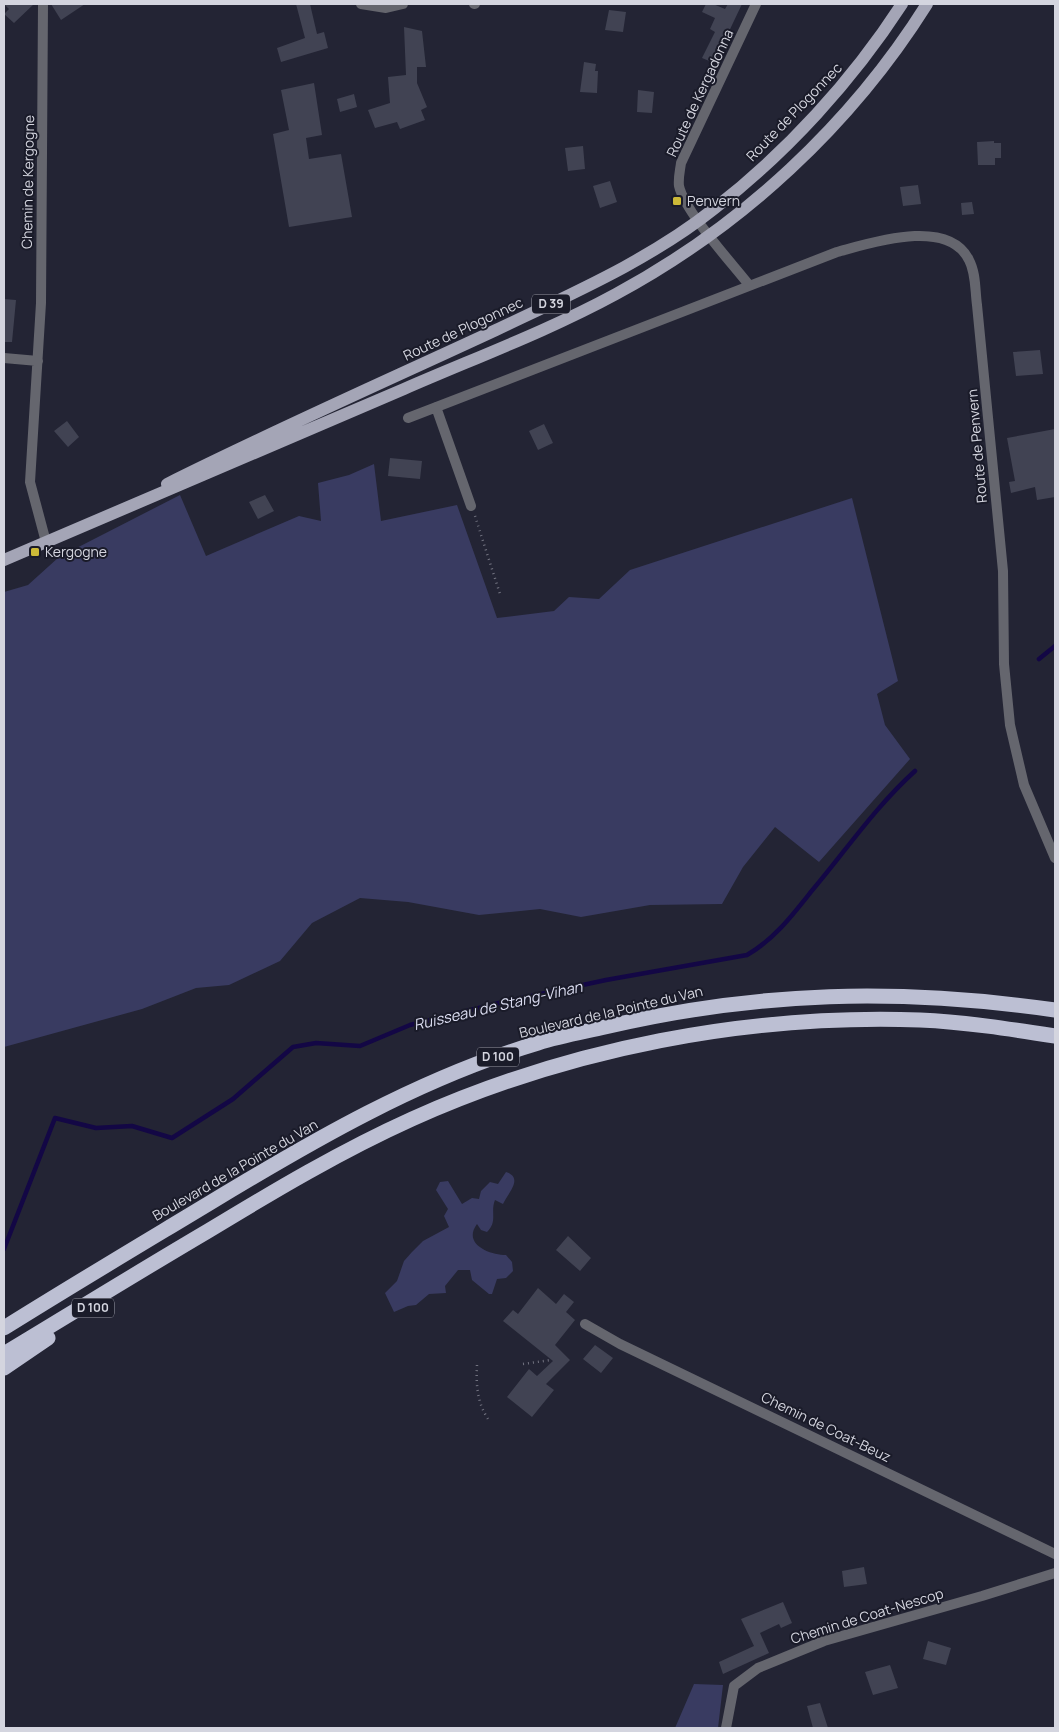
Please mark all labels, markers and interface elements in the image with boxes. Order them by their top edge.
street label: Route de Kergadonna [662,26,737,160]
street label: Route de Plogonnec [742,58,846,165]
street label: Chemin de Kergogne [17,115,38,249]
place label: Penvern [687,191,740,210]
marker: Penvern [671,195,683,207]
street label: Route de Plogonnec [400,292,526,365]
road number: D 39 [532,294,570,314]
street label: Route de Penvern [962,388,991,504]
place label: Kergogne [45,542,107,561]
marker: Kergogne [29,546,41,558]
water label: Ruisseau de Stang-Vihan [411,976,585,1035]
street label: Boulevard de la Pointe du Van [517,981,705,1042]
road number: D 100 [477,1048,519,1066]
street label: Boulevard de la Pointe du Van [149,1114,321,1225]
road number: D 100 [72,1299,114,1318]
street label: Chemin de Coat-Beuz [758,1387,894,1466]
street label: Chemin de Coat-Nescop [788,1583,945,1648]

